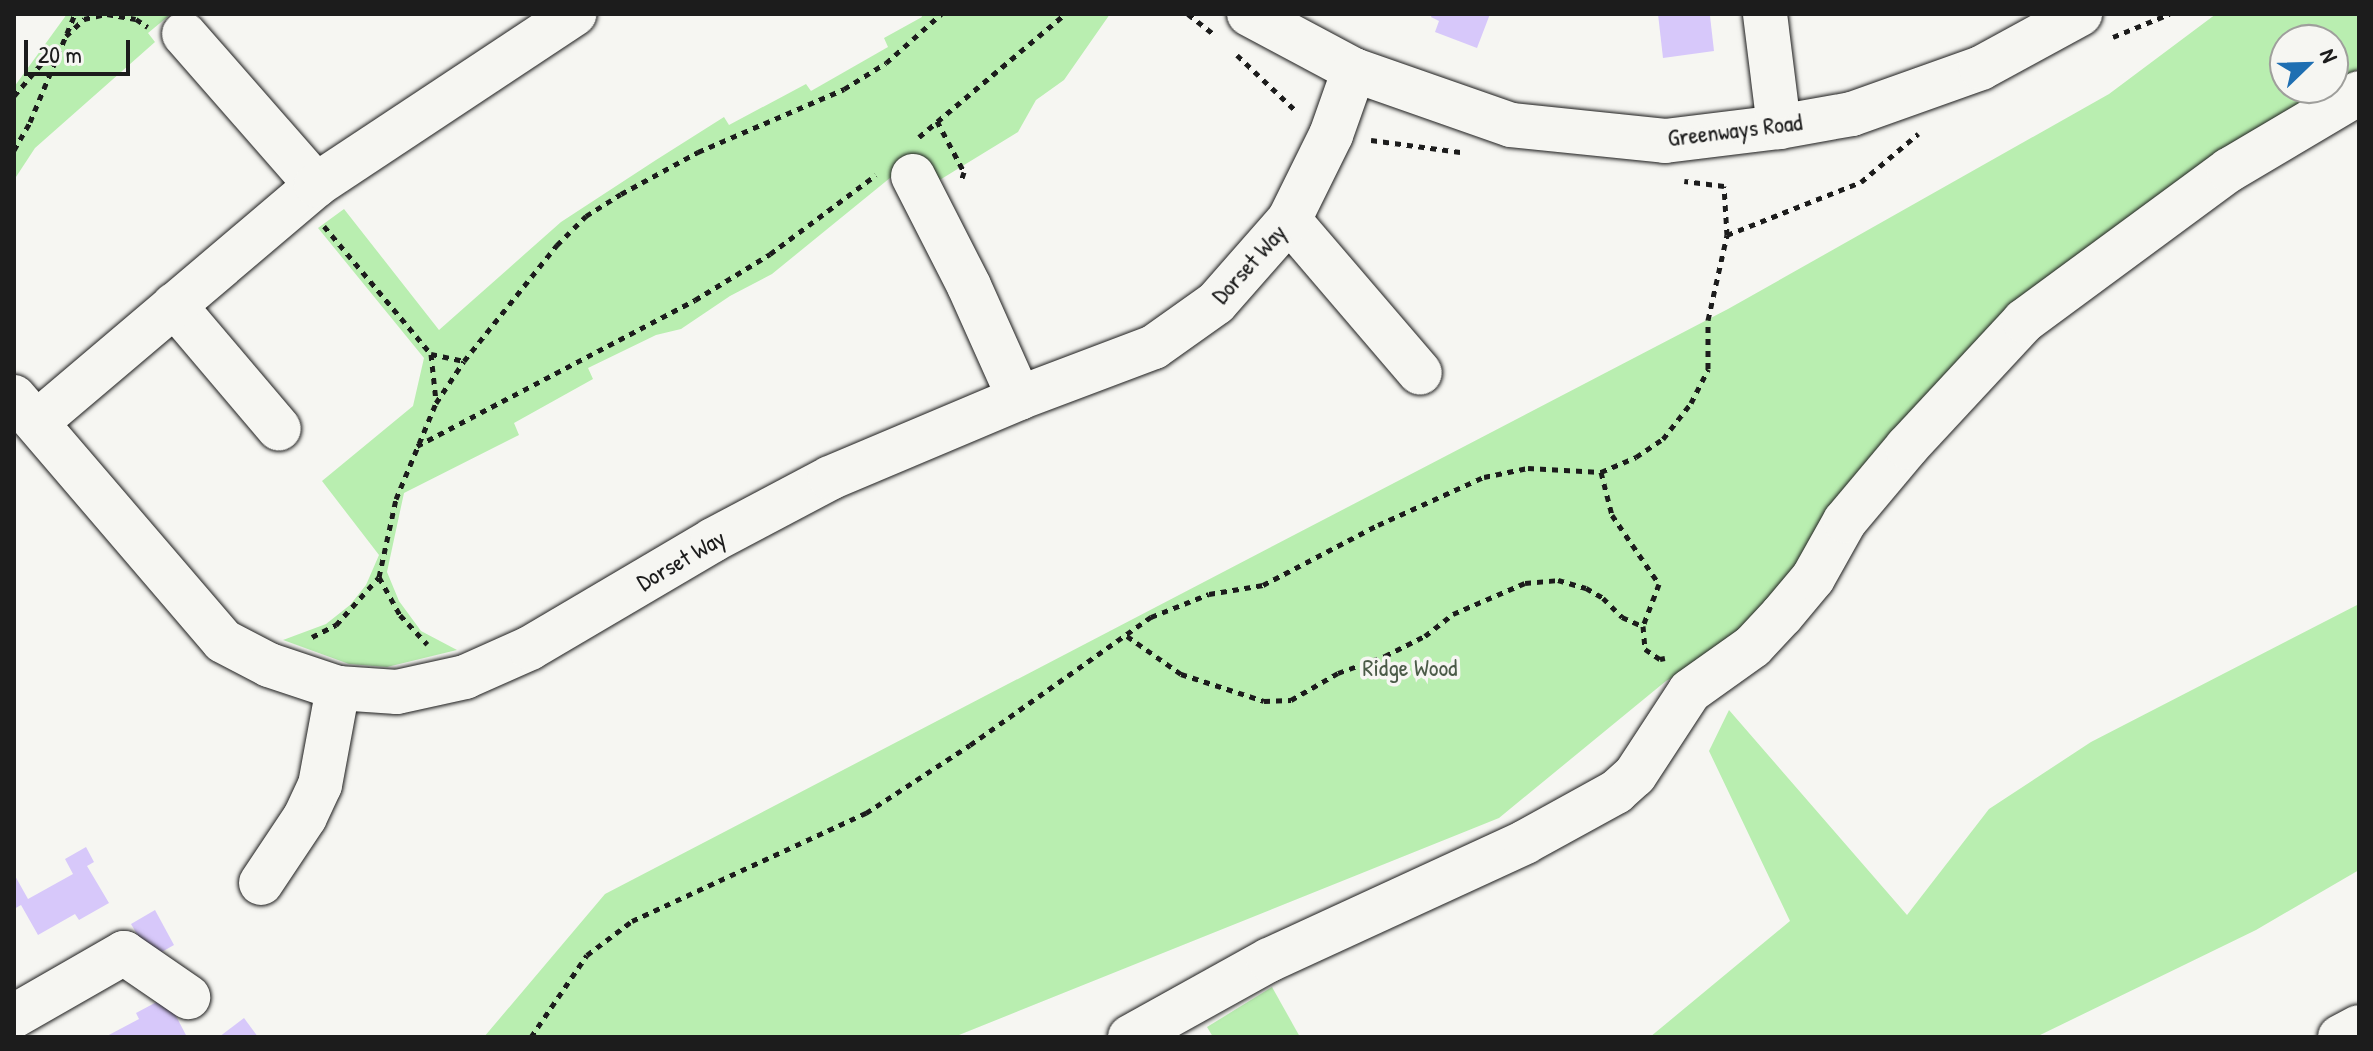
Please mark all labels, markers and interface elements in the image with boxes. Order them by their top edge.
scale bar [28,24,134,74]
north arrow [2269,24,2349,104]
text: 20 m [38,38,82,70]
text: N [2313,44,2345,67]
street label: Greenways Road [1666,107,1804,153]
street label: Dorset Way [1206,218,1292,310]
street label: Dorset Way [632,523,730,597]
park label: Ridge Wood [1363,654,1457,682]

